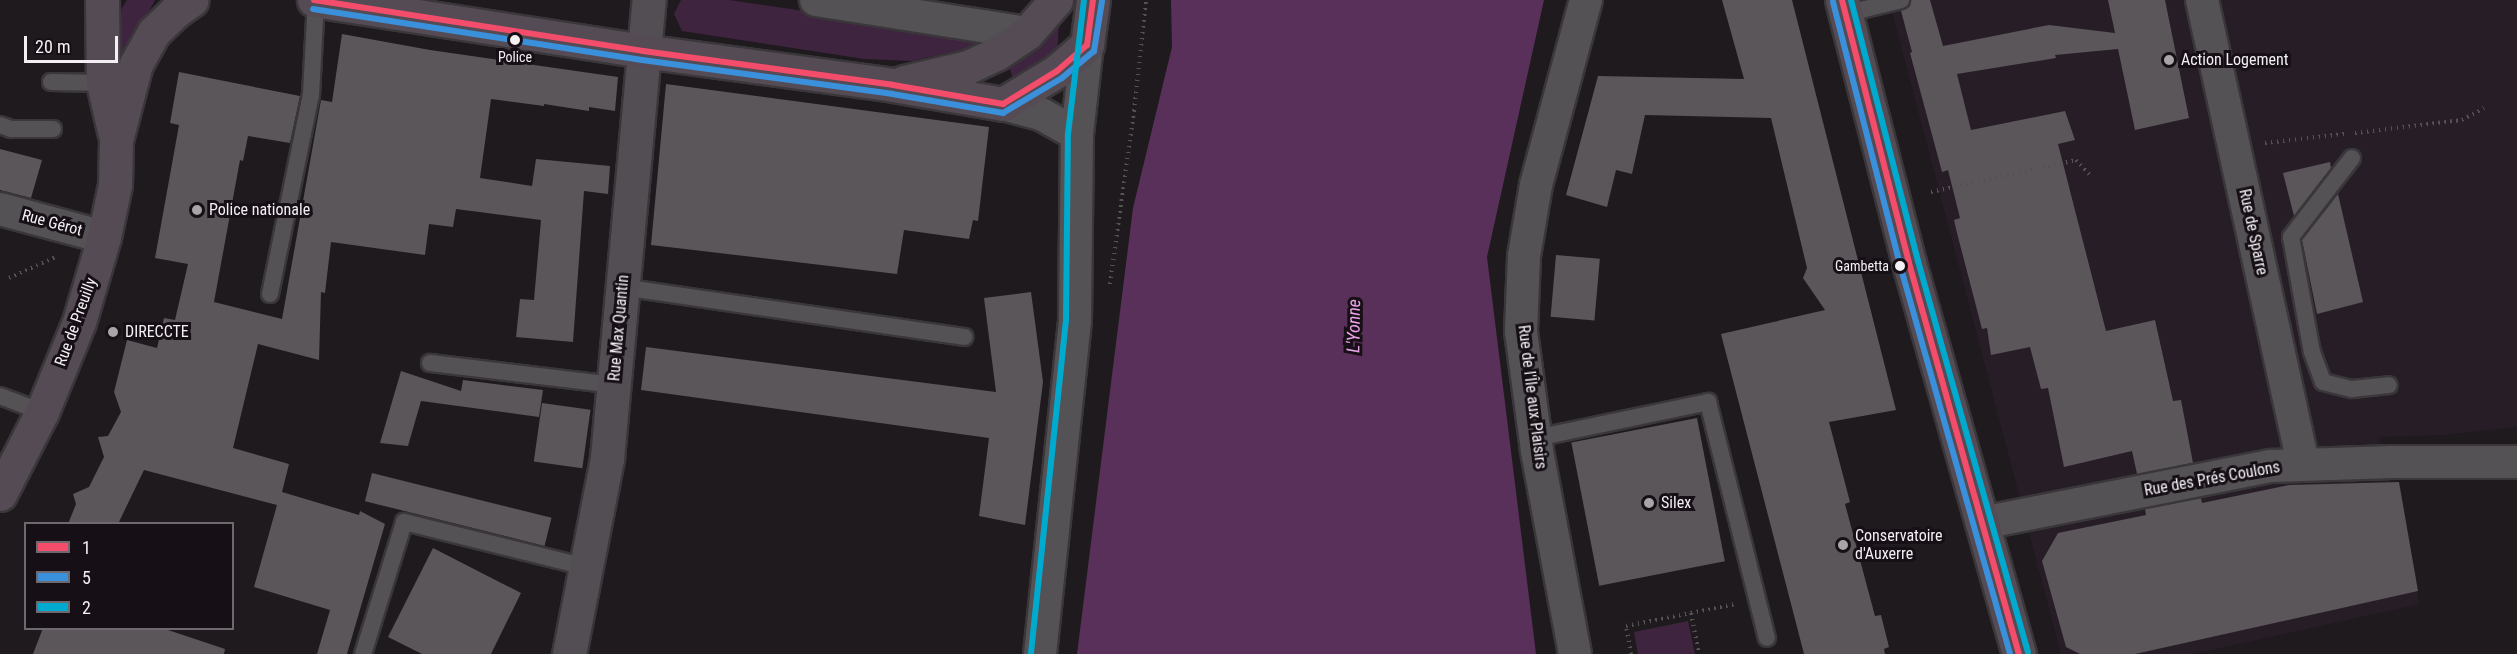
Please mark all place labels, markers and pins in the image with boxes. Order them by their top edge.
marker: Police [509,34,521,46]
place label: Police [498,49,532,65]
place label: Action Logement [2181,50,2289,70]
marker: Action Logement [2162,53,2176,67]
place label: Police nationale [209,200,310,220]
marker: Police nationale [190,203,204,217]
place label: Gambetta [1835,258,1889,274]
marker: Gambetta [1894,260,1906,272]
place label: DIRECCTE [125,322,189,342]
marker: DIRECCTE [106,325,120,339]
place label: Silex [1661,493,1691,513]
marker: Silex [1642,496,1656,510]
place label: Conservatoire d'Auxerre [1855,526,1943,564]
marker: Conservatoire d'Auxerre [1836,538,1850,552]

